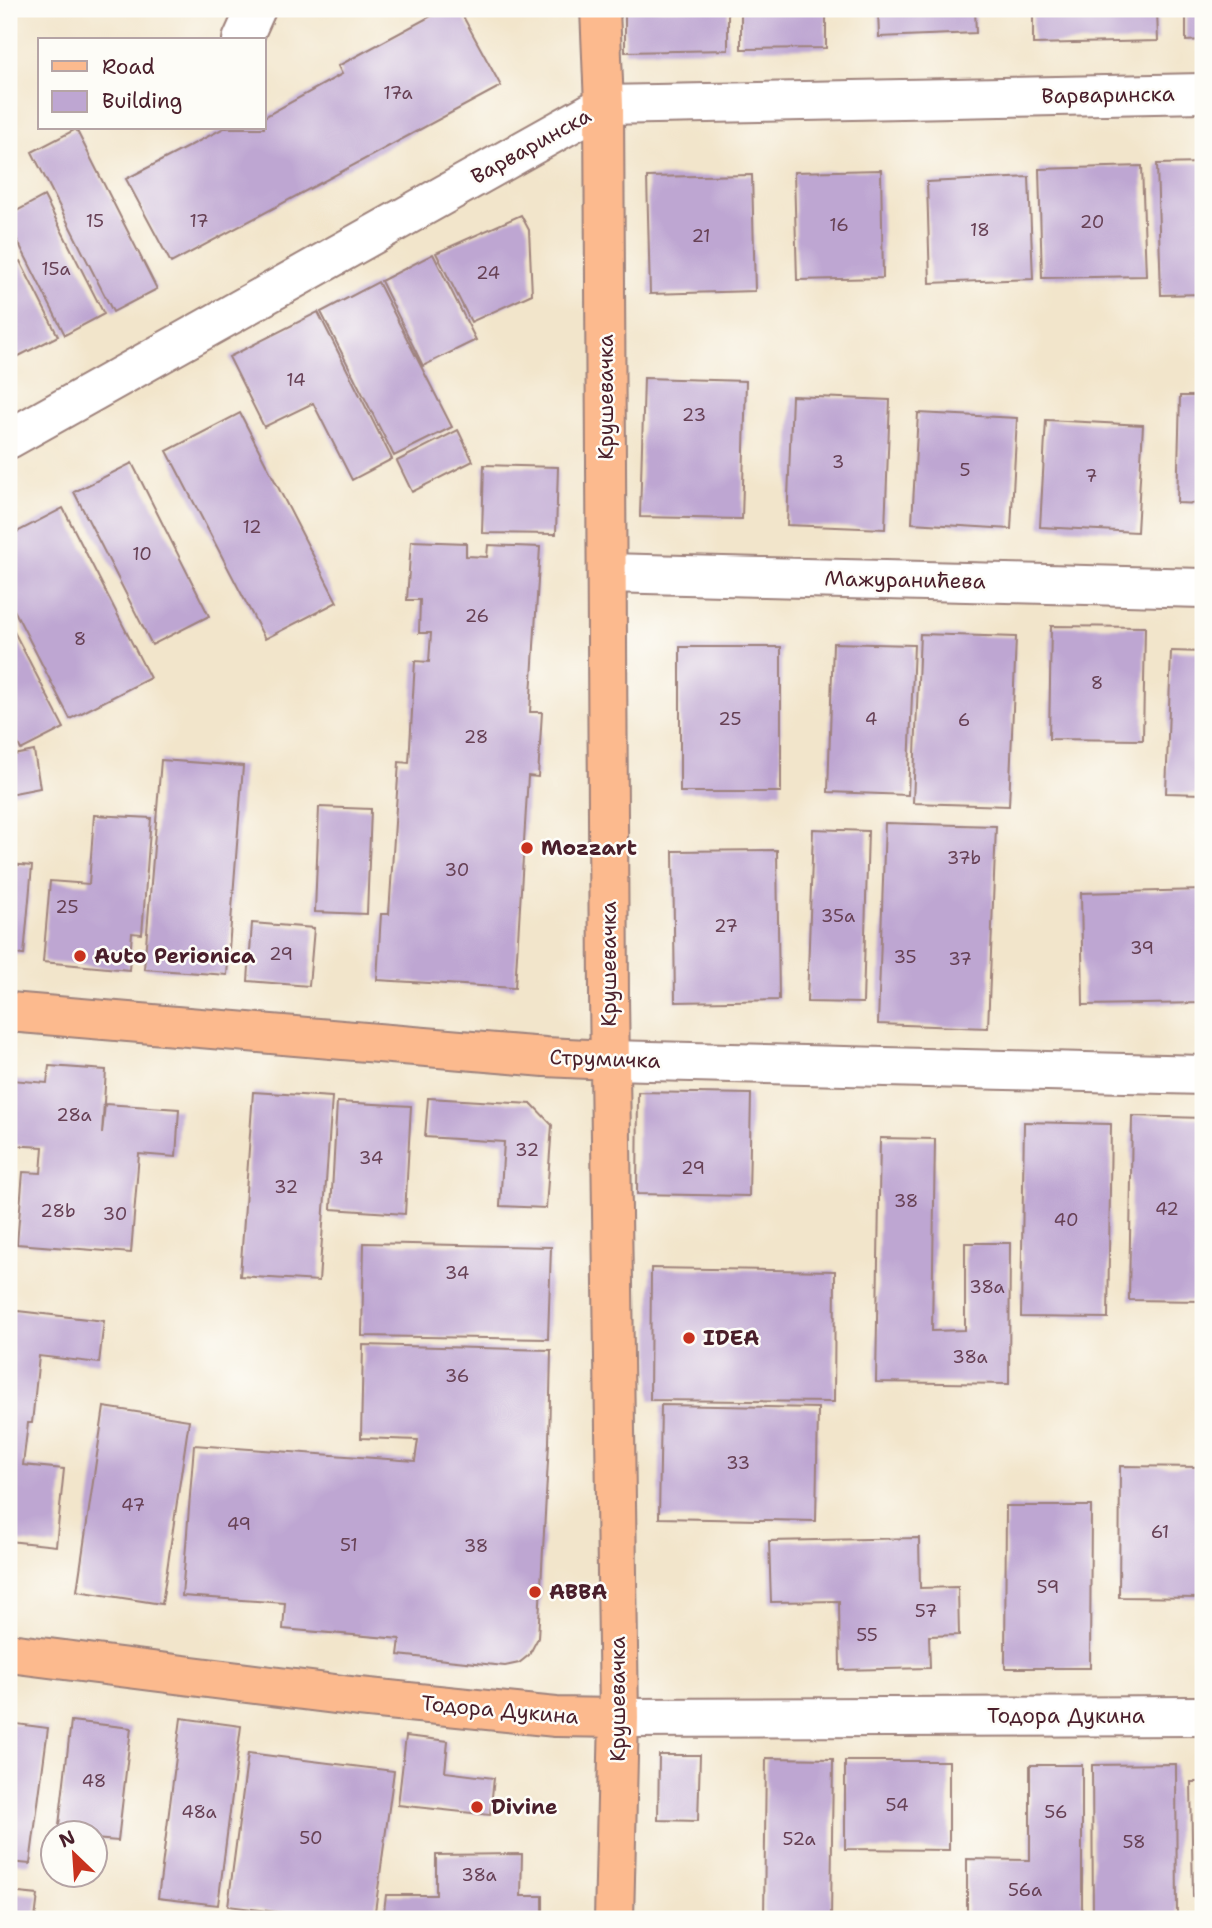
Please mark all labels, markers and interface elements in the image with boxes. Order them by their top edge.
legend [38,38,266,130]
text: Road [102,53,155,81]
street label: Варваринска [1041,80,1175,110]
house number: 17a [383,81,413,105]
text: Building [102,87,182,115]
street label: Варваринска [466,101,596,191]
house number: 15 [86,209,104,233]
house number: 17 [189,209,209,233]
house number: 20 [1080,210,1104,234]
house number: 16 [829,213,849,237]
house number: 18 [970,218,990,242]
house number: 21 [691,224,711,248]
house number: 15a [41,257,71,281]
house number: 24 [476,261,500,285]
street label: Крушевачка [592,334,620,460]
house number: 14 [286,368,306,392]
house number: 23 [682,403,706,427]
house number: 3 [832,450,844,474]
house number: 5 [959,458,971,482]
house number: 7 [1085,464,1097,488]
house number: 12 [242,515,262,539]
house number: 10 [132,542,152,566]
street label: Мажуранићева [824,565,986,595]
house number: 26 [465,604,489,628]
house number: 8 [74,627,86,651]
house number: 8 [1091,671,1103,695]
house number: 25 [718,707,742,731]
house number: 4 [865,707,877,731]
house number: 6 [958,708,970,732]
house number: 28 [464,725,488,749]
place label: Mozzart [541,834,637,862]
marker: Mozzart [519,840,535,856]
house number: 37b [947,846,981,870]
house number: 30 [445,858,469,882]
house number: 25 [55,895,79,919]
street label: Крушевачка [595,901,623,1027]
house number: 35a [821,904,855,928]
house number: 27 [714,914,738,938]
house number: 39 [1130,936,1154,960]
place label: Auto Perionica [94,942,256,970]
house number: 29 [269,942,293,966]
house number: 35 [893,945,917,969]
house number: 37 [948,947,972,971]
marker: Auto Perionica [72,948,88,964]
street label: Струмичка [549,1043,661,1075]
house number: 28a [56,1103,92,1127]
house number: 32 [515,1138,539,1162]
house number: 34 [359,1146,383,1170]
house number: 29 [681,1156,705,1180]
house number: 32 [274,1175,298,1199]
house number: 38 [894,1189,918,1213]
house number: 42 [1155,1197,1179,1221]
house number: 28b [40,1199,76,1223]
house number: 30 [103,1202,127,1226]
house number: 40 [1053,1208,1079,1232]
house number: 34 [445,1261,469,1285]
house number: 38a [969,1275,1005,1299]
place label: IDEA [703,1324,759,1352]
marker: IDEA [681,1330,697,1346]
house number: 38a [952,1345,988,1369]
house number: 36 [445,1364,469,1388]
house number: 33 [726,1451,750,1475]
house number: 47 [121,1493,145,1517]
house number: 49 [227,1512,251,1536]
house number: 61 [1151,1520,1169,1544]
house number: 51 [340,1533,358,1557]
house number: 38 [464,1534,488,1558]
house number: 59 [1037,1575,1059,1599]
place label: ABBA [549,1578,607,1606]
marker: ABBA [527,1584,543,1600]
house number: 57 [915,1599,937,1623]
house number: 55 [856,1623,878,1647]
street label: Крушевачка [604,1636,632,1762]
street label: Тодора Дукина [420,1689,580,1731]
street label: Тодора Дукина [987,1702,1145,1730]
house number: 48 [82,1769,106,1793]
place label: Divine [491,1793,558,1821]
house number: 54 [885,1793,909,1817]
marker: Divine [469,1799,485,1815]
house number: 48a [181,1800,217,1824]
house number: 56 [1044,1800,1068,1824]
north arrow [38,1820,108,1890]
text: N [55,1825,79,1854]
house number: 50 [299,1826,323,1850]
house number: 52a [782,1827,816,1851]
house number: 58 [1122,1830,1146,1854]
house number: 38a [461,1863,497,1887]
house number: 56a [1008,1878,1042,1902]

